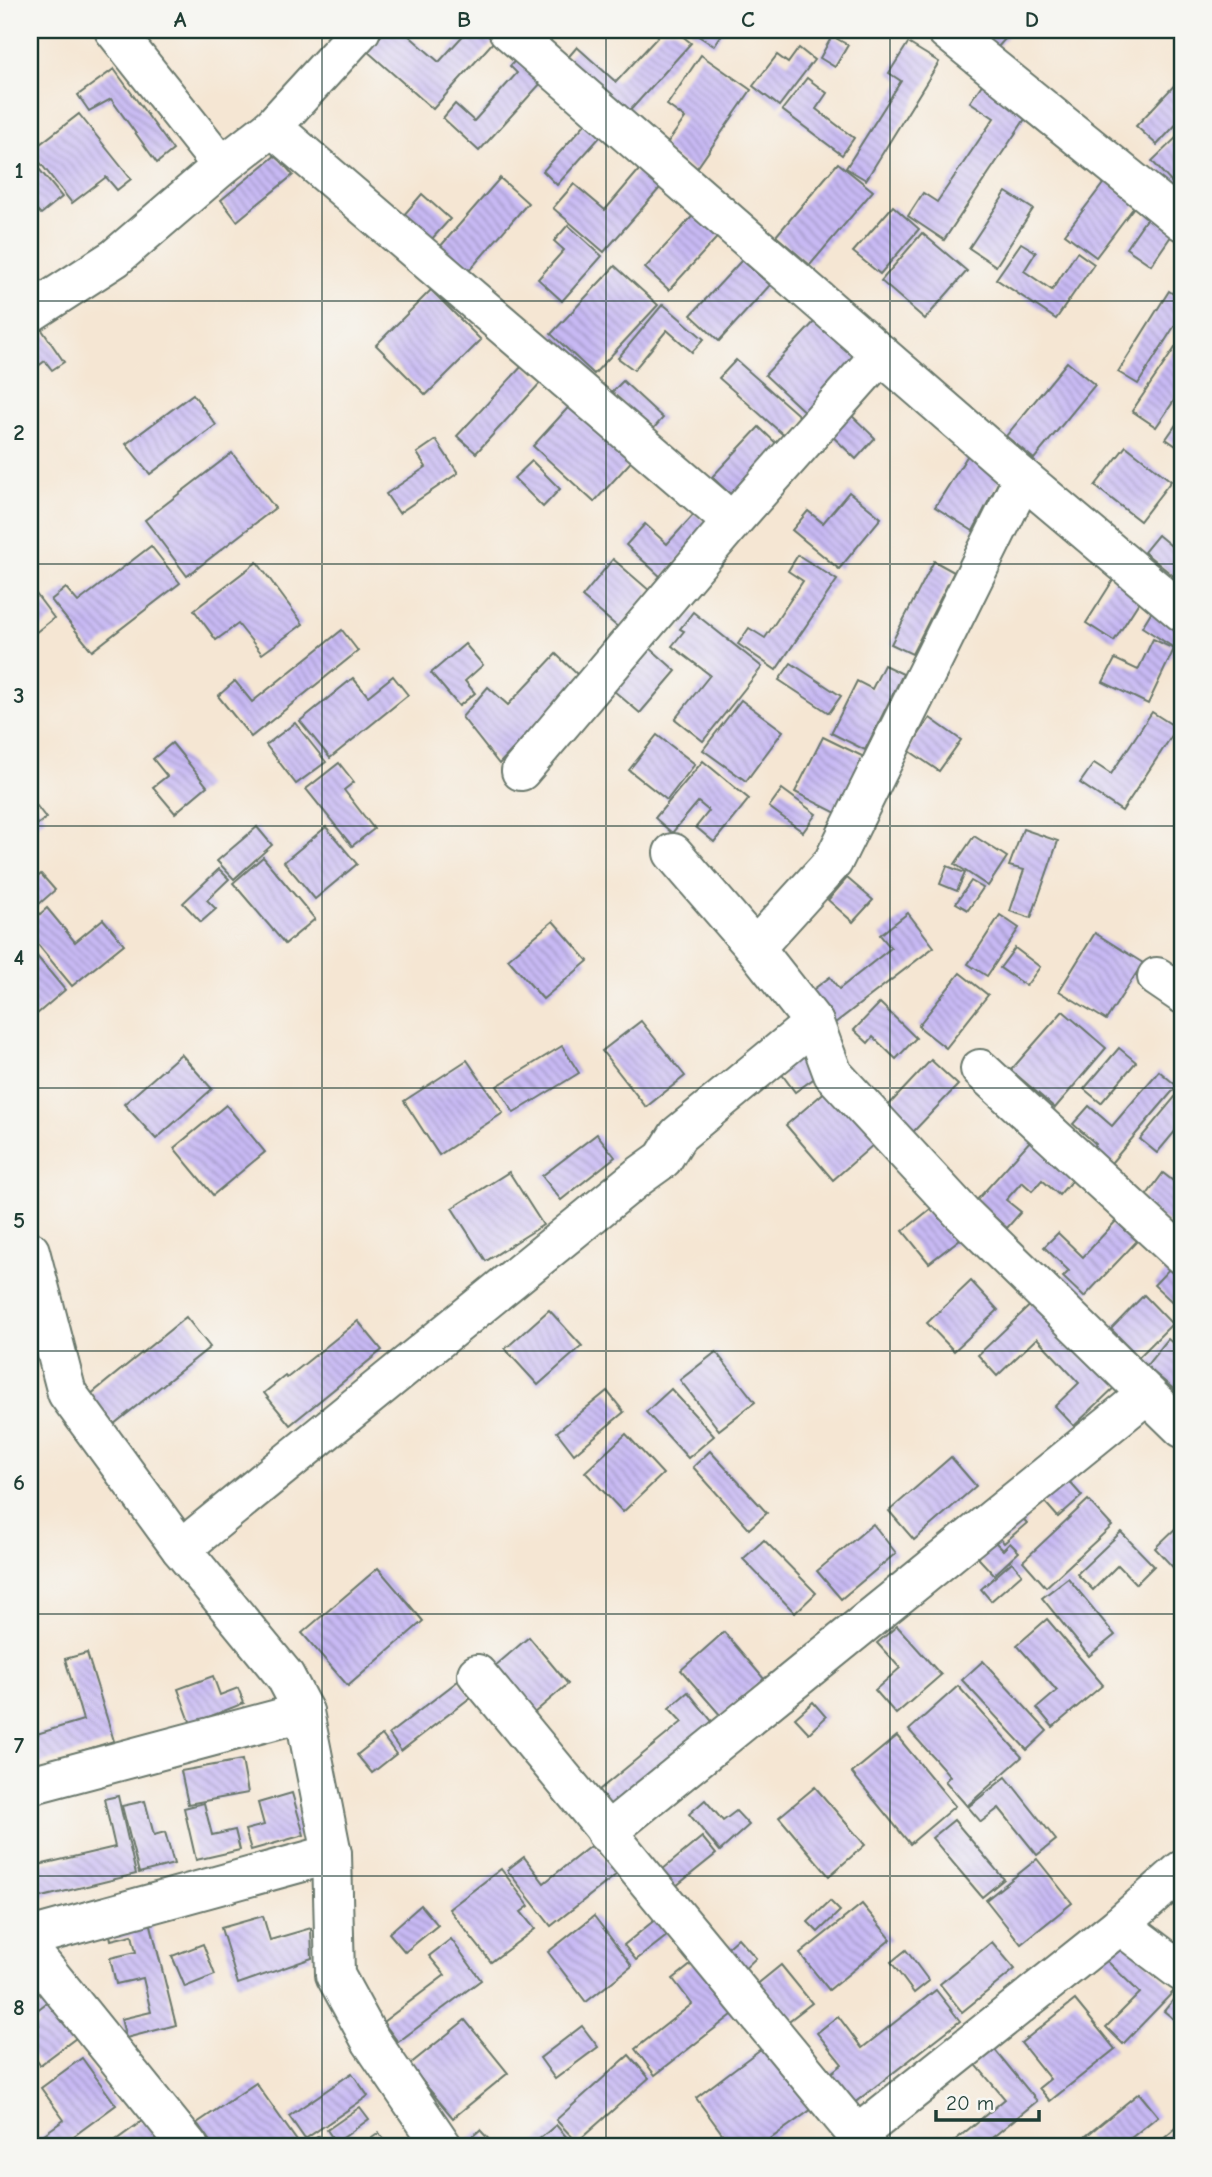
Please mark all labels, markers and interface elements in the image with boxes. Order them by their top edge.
text: A [174,6,187,33]
text: B [457,6,471,33]
text: C [741,6,755,33]
text: D [1025,6,1039,33]
text: 1 [14,157,24,184]
text: 2 [13,419,25,446]
text: 3 [13,682,25,709]
text: 4 [14,944,25,971]
text: 5 [13,1207,25,1234]
text: 6 [13,1469,25,1496]
text: 7 [14,1732,25,1759]
text: 8 [13,1994,25,2021]
scale bar [936,2079,1039,2123]
text: 20 m [946,2091,994,2115]

